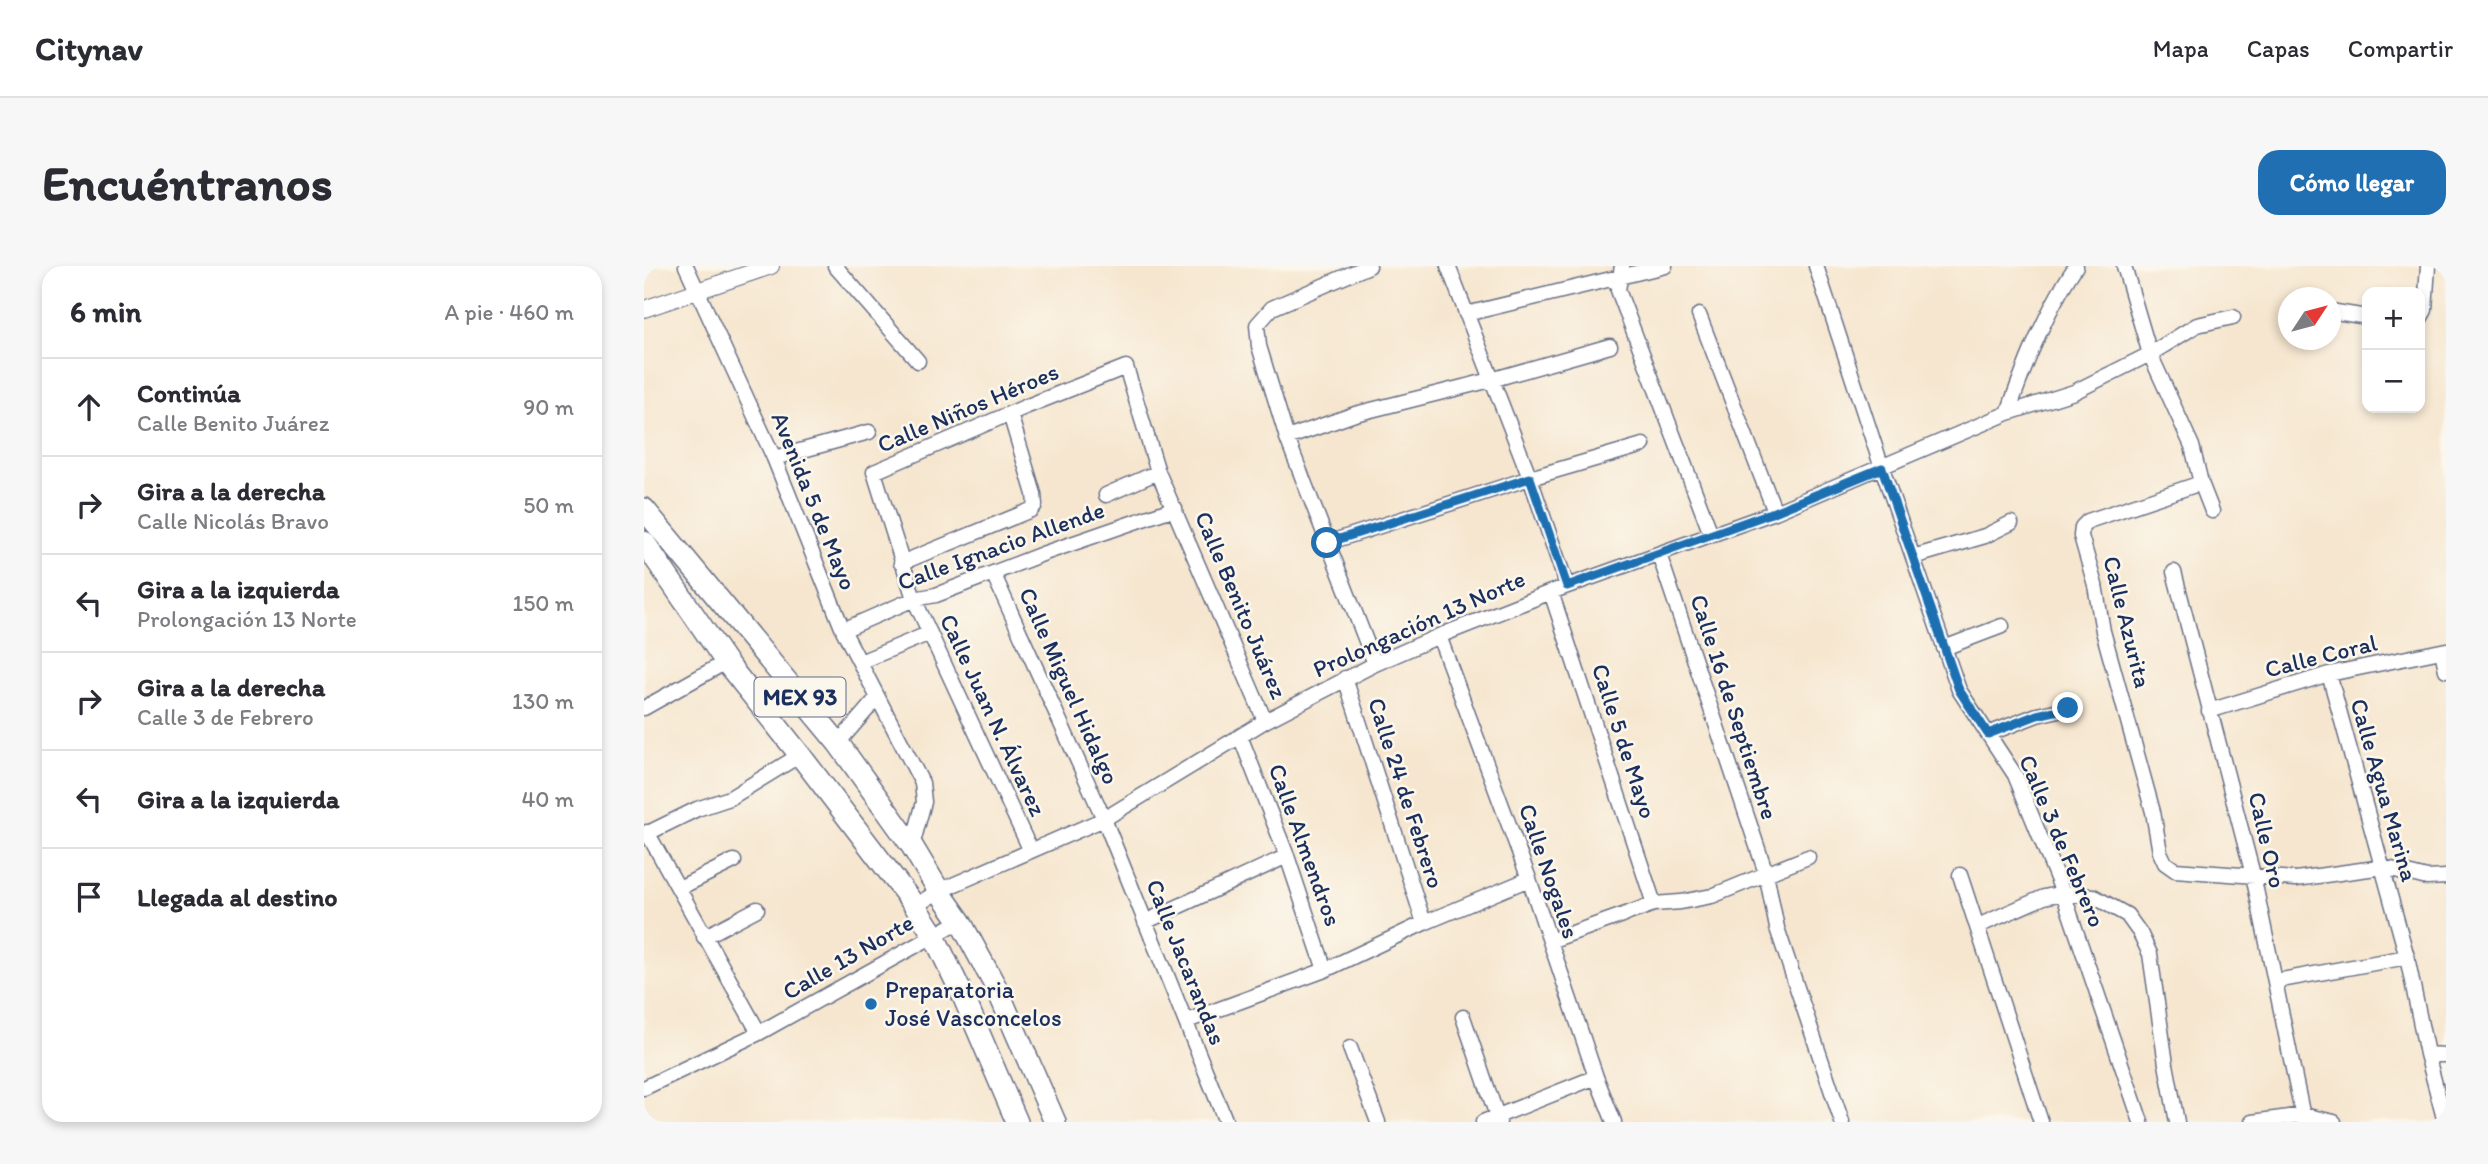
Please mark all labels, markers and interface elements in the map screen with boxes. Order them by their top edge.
text: Citynav [35,29,143,68]
text: Mapa [2153,34,2209,63]
text: Capas [2247,34,2310,63]
text: Compartir [2348,34,2453,63]
button: Cómo llegar [2258,150,2446,215]
text: Encuéntranos [42,153,333,212]
north arrow [2278,287,2341,350]
map controls [2362,287,2425,413]
button: + [2362,287,2425,350]
text: 6 min [70,293,142,330]
text: A pie · 460 m [445,298,574,326]
button: − [2362,350,2425,413]
street label: Calle Niños Héroes [873,356,1063,459]
text: Continúa [137,377,241,409]
icon: ahead [70,388,108,426]
text: 90 m [523,393,574,421]
street label: Avenida 5 de Mayo [766,408,863,594]
text: Calle Benito Juárez [137,409,329,437]
text: Gira a la derecha [137,475,325,507]
icon: right [70,486,108,524]
text: 50 m [523,491,574,519]
street label: Calle Ignacio Allende [893,495,1108,596]
text: Calle Nicolás Bravo [137,507,329,535]
street label: Calle Benito Juárez [1189,507,1294,703]
route start [1311,527,1342,558]
street label: Calle Azurita [2097,553,2158,691]
street label: Prolongación 13 Norte [1308,564,1529,683]
text: Gira a la izquierda [137,573,340,605]
street label: Calle Miguel Hidalgo [1013,583,1126,789]
icon: left [70,584,108,622]
text: 150 m [513,589,574,617]
street label: Calle 16 de Septiembre [1684,591,1785,823]
text: Prolongación 13 Norte [137,605,357,633]
street label: Calle Juan N. Álvarez [934,609,1053,820]
street label: Calle Coral [2262,628,2380,683]
street label: Calle 5 de Mayo [1586,660,1663,822]
text: Gira a la derecha [137,671,325,703]
road number: MEX 93 [754,678,846,716]
icon: right [70,682,108,720]
text: 130 m [512,687,574,715]
route end [2052,692,2083,723]
street label: Calle 24 de Febrero [1362,694,1451,892]
street label: Calle Agua Marina [2345,695,2425,885]
text: Calle 3 de Febrero [137,703,314,731]
street label: Calle 3 de Febrero [2013,750,2112,931]
street label: Calle Almendros [1263,760,1348,930]
icon: left [70,780,108,818]
text: Gira a la izquierda [137,783,340,815]
text: 40 m [521,785,574,813]
street label: Calle Oro [2242,789,2293,891]
street label: Calle Nogales [1513,800,1586,942]
street label: Calle Jacarandas [1140,875,1233,1049]
icon: arrive [70,878,108,916]
text: Llegada al destino [137,881,338,913]
street label: Calle 13 Norte [777,907,918,1006]
place label: Preparatoria José Vasconcelos [885,975,1062,1032]
marker: Preparatoria José Vasconcelos [863,996,879,1012]

